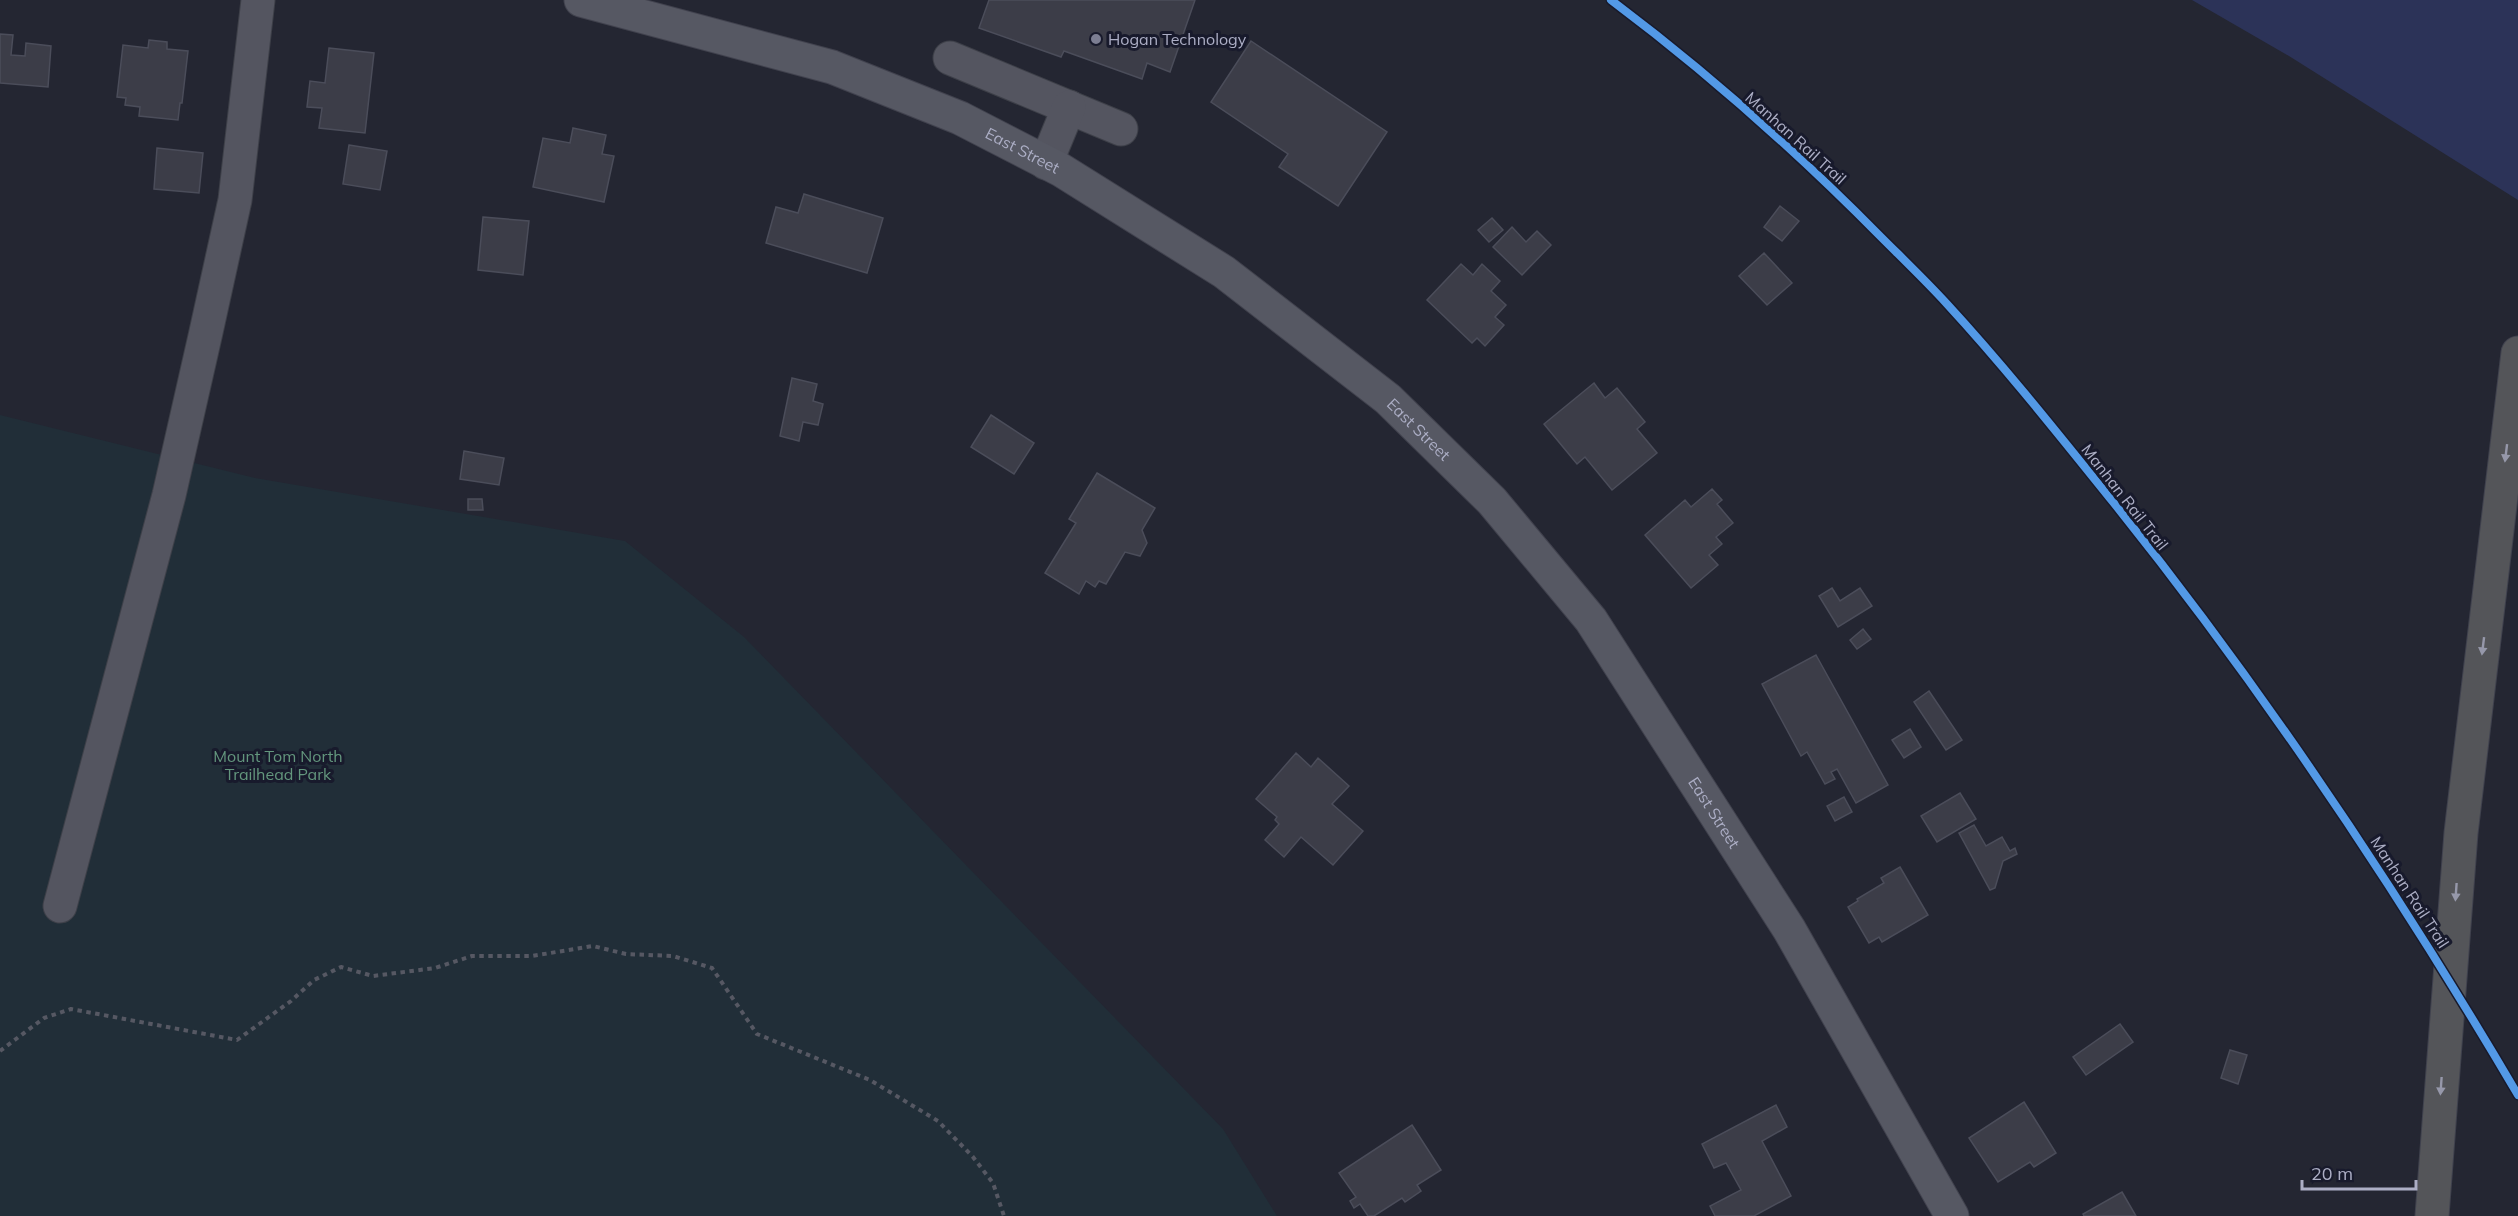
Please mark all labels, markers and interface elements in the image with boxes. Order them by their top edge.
place label: Hogan Technology [1108,29,1247,49]
marker: Hogan Technology [1089,32,1103,46]
street label: Manhan Rail Trail [1741,87,1851,189]
street label: East Street [982,123,1063,178]
street label: East Street [1383,394,1455,465]
street label: Manhan Rail Trail [2077,440,2173,554]
one-way arrow [2501,443,2511,462]
one-way arrow [2478,637,2488,656]
park label: Mount Tom North Trailhead Park [213,746,343,784]
street label: East Street [1684,773,1745,852]
street label: Manhan Rail Trail [2366,832,2454,952]
one-way arrow [2451,882,2461,901]
one-way arrow [2437,1077,2446,1096]
scale bar [2302,1153,2416,1191]
text: 20 m [2311,1162,2353,1185]

